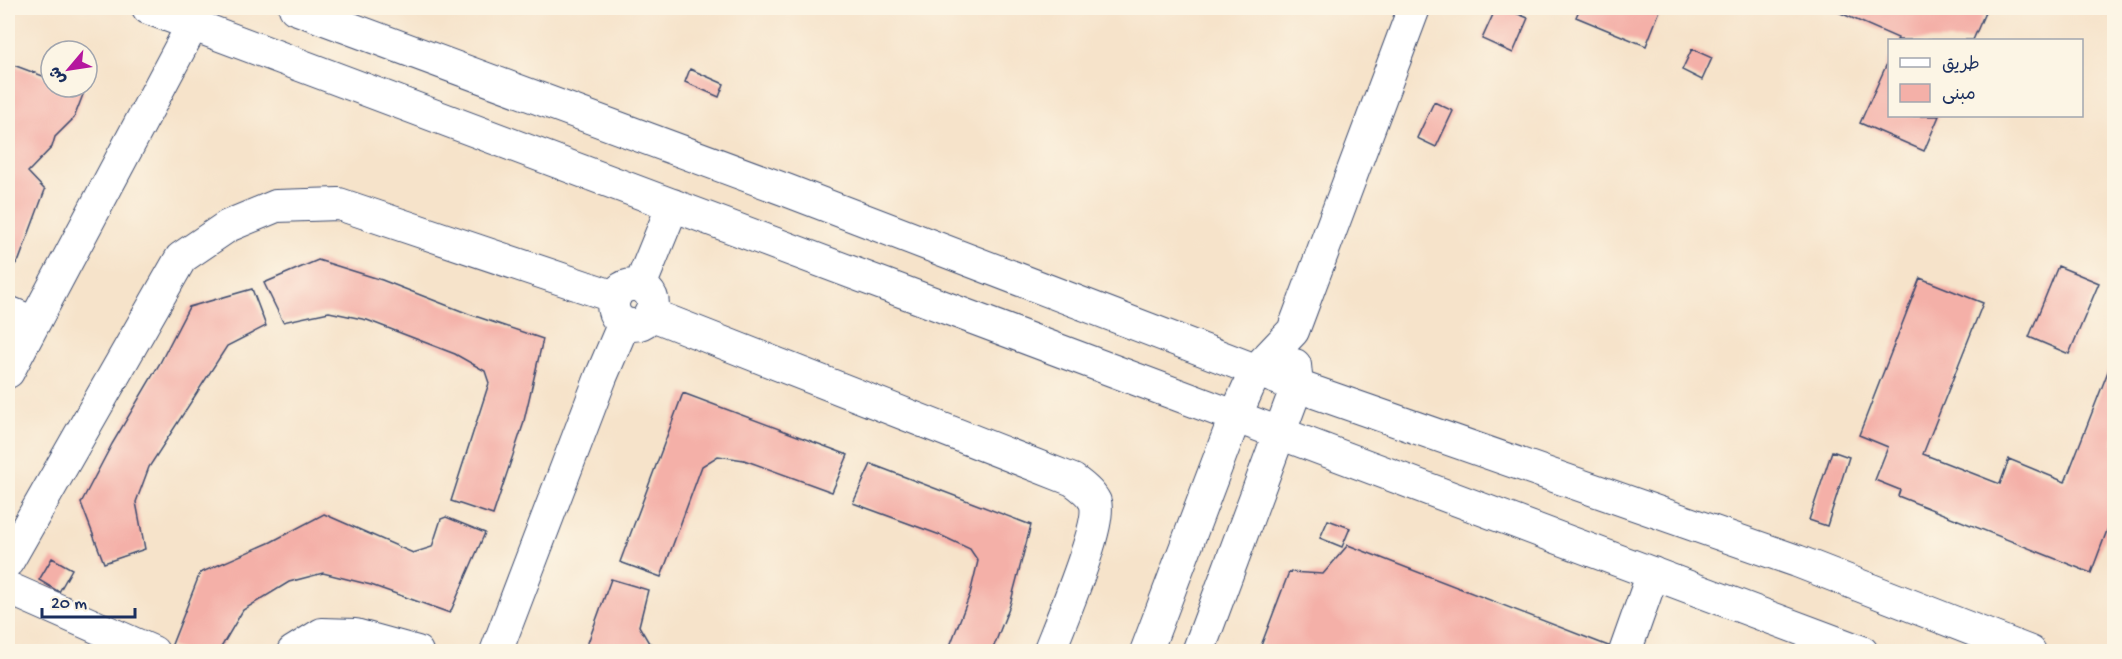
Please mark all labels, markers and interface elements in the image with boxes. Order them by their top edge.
north arrow [39,39,99,99]
legend [1888,39,2083,117]
text: طريق [1942,55,1980,76]
text: ش [46,62,72,87]
text: مبنى [1942,85,1976,106]
scale bar [42,581,135,619]
text: 20 m [51,594,87,615]

